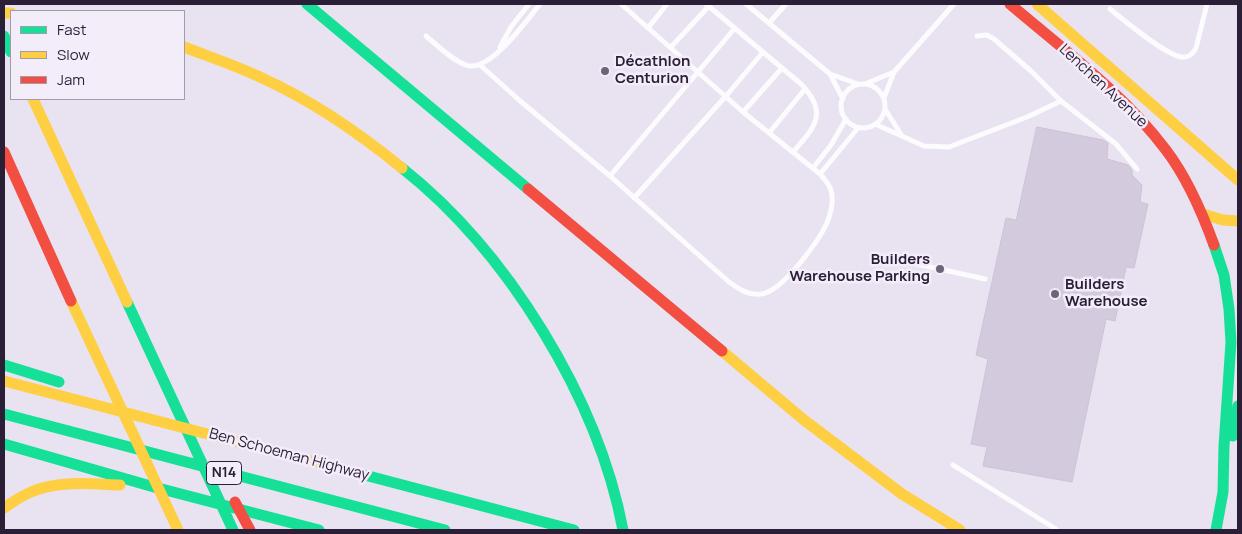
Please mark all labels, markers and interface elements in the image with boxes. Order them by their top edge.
legend [10,10,185,100]
text: Fast [57,19,86,40]
street label: Lenchen Avenue [1055,41,1151,131]
text: Slow [57,44,90,65]
place label: Décathlon Centurion [615,53,690,88]
marker: Décathlon Centurion [599,65,611,77]
text: Jam [57,69,85,90]
place label: Builders Warehouse Parking [789,251,930,286]
marker: Builders Warehouse Parking [934,263,946,275]
place label: Builders Warehouse [1065,276,1148,311]
marker: Builders Warehouse [1049,288,1061,300]
street label: Ben Schoeman Highway [207,425,371,485]
road number: N14 [206,462,242,484]

